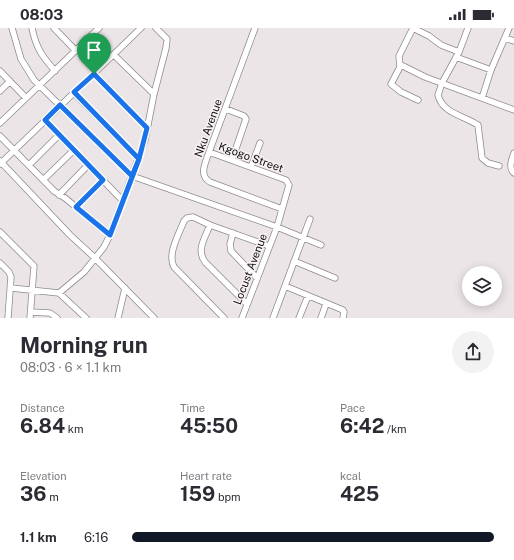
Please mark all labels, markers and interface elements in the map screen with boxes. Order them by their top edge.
text: 08:03 [20,6,63,23]
pin [77,33,111,74]
icon: arrive [83,39,105,61]
street label: Nku Avenue [192,97,224,159]
street label: Kgogo Street [217,140,285,174]
street label: Locust Avenue [231,232,269,306]
map controls [462,266,502,306]
button: layers [462,266,502,306]
button: share [452,331,494,373]
text: Morning run [20,332,148,358]
text: 08:03 · 6 × 1.1 km [20,360,121,375]
text: Distance [20,402,65,414]
text: Time [180,402,205,414]
text: Pace [340,402,365,414]
text: 6.84 [20,414,65,438]
text: 45:50 [180,414,238,438]
text: 6:42 [340,414,384,438]
text: km [65,423,83,435]
text: /km [384,423,407,435]
text: Elevation [20,470,67,482]
text: Heart rate [180,470,232,482]
text: kcal [340,470,361,482]
text: 36 [20,482,46,506]
text: 159 [180,482,215,506]
text: 425 [340,482,379,506]
text: m [46,491,59,503]
text: bpm [215,491,241,503]
text: 1.1 km [20,530,57,545]
text: 6:16 [84,530,108,545]

